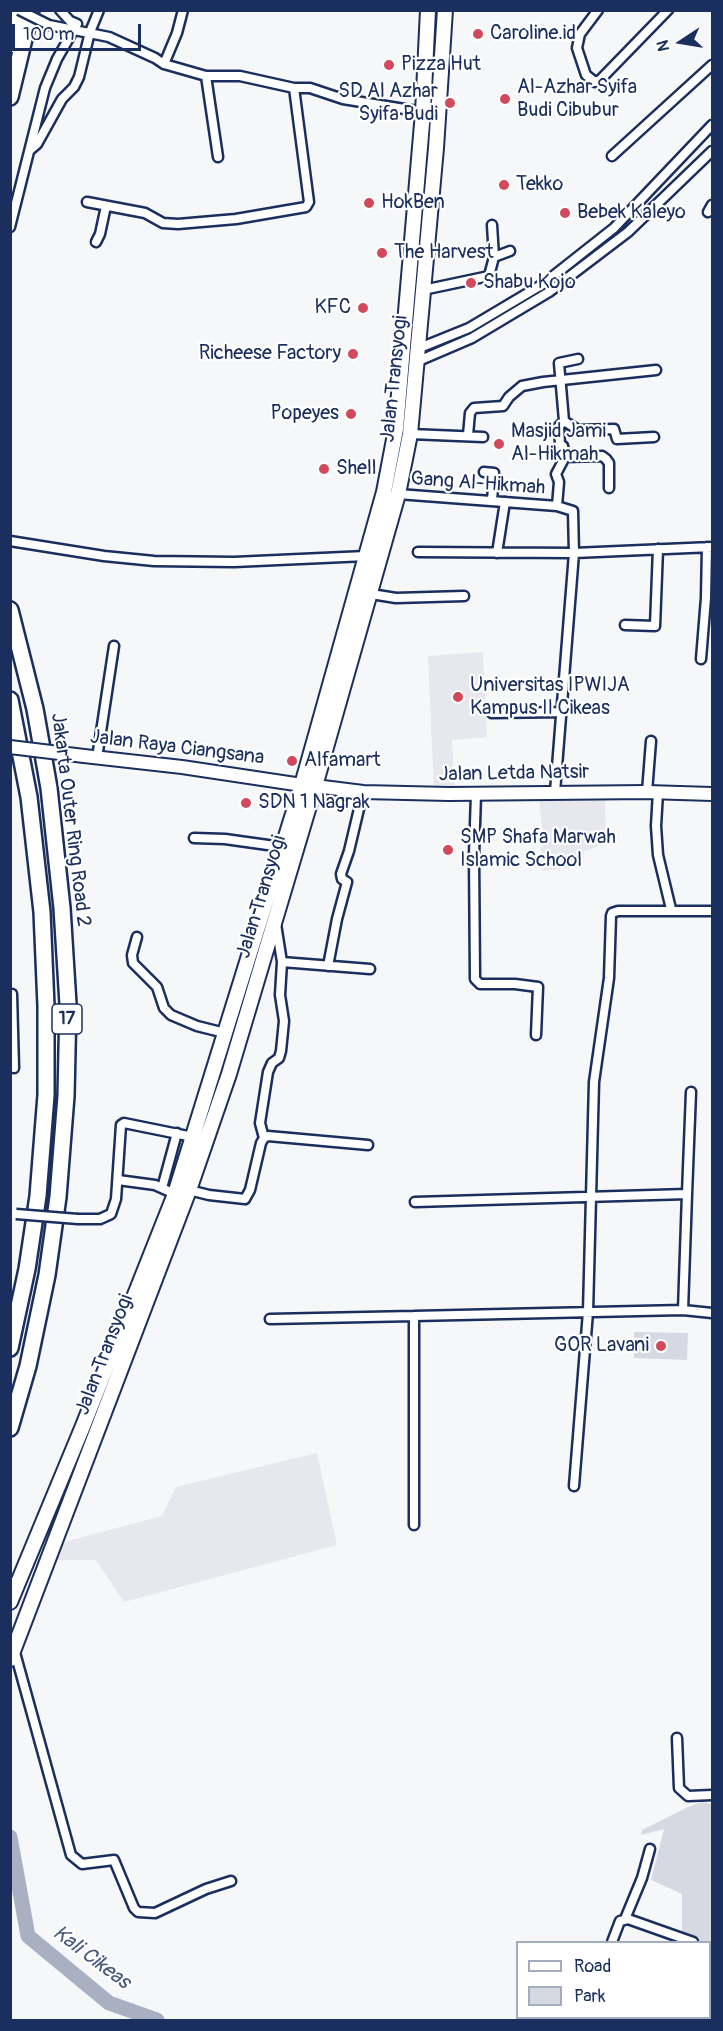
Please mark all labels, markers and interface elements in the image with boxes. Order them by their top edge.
scale bar [15,12,144,50]
north arrow [651,12,711,72]
place label: Caroline.id [490,22,576,46]
text: 100 m [23,23,75,46]
marker: Caroline.id [471,27,485,41]
text: N [652,38,674,53]
place label: Pizza Hut [401,53,481,77]
marker: Pizza Hut [382,58,396,72]
place label: Al-Azhar Syifa Budi Cibubur [517,76,637,123]
place label: SD Al Azhar Syifa Budi [338,80,438,127]
marker: Al-Azhar Syifa Budi Cibubur [498,92,512,106]
marker: SD Al Azhar Syifa Budi [443,96,457,110]
place label: Tekko [516,173,563,197]
marker: Tekko [497,178,511,192]
place label: HokBen [381,191,445,215]
marker: HokBen [362,196,376,210]
place label: Bebek Kaleyo [577,201,686,225]
marker: Bebek Kaleyo [558,206,572,220]
place label: The Harvest [394,241,494,265]
marker: The Harvest [375,246,389,260]
place label: Shabu Kojo [483,271,576,295]
marker: Shabu Kojo [464,276,478,290]
place label: KFC [315,296,351,320]
marker: KFC [356,301,370,315]
street label: Jalan Transyogi [376,315,414,443]
place label: Richeese Factory [199,342,341,366]
marker: Richeese Factory [346,347,360,361]
place label: Popeyes [271,402,339,426]
marker: Popeyes [344,407,358,421]
place label: Masjid Jami Al-Hikmah [511,420,606,467]
marker: Masjid Jami Al-Hikmah [492,437,506,451]
place label: Shell [336,457,376,481]
marker: Shell [317,462,331,476]
street label: Gang Al-Hikmah [410,467,546,501]
place label: Universitas IPWIJA Kampus II Cikeas [470,674,630,721]
marker: Universitas IPWIJA Kampus II Cikeas [451,690,465,704]
street label: Jakarta Outer Ring Road 2 [45,712,95,928]
street label: Jalan Raya Ciangsana [89,725,265,771]
place label: Alfamart [304,749,381,773]
marker: Alfamart [285,754,299,768]
street label: Jalan Letda Natsir [439,761,589,787]
place label: SDN 1 Nagrak [258,791,370,815]
marker: SDN 1 Nagrak [239,796,253,810]
place label: SMP Shafa Marwah Islamic School [460,826,616,873]
street label: Jalan Transyogi [232,833,292,961]
marker: SMP Shafa Marwah Islamic School [441,843,455,857]
road number: 17 [52,1004,82,1034]
street label: Jalan Transyogi [71,1291,139,1419]
place label: GOR Lavani [554,1334,649,1358]
marker: GOR Lavani [654,1339,668,1353]
water label: Kali Cikeas [47,1921,135,1995]
legend [516,1941,711,2019]
text: Road [574,1955,611,1978]
text: Park [574,1985,606,2008]

